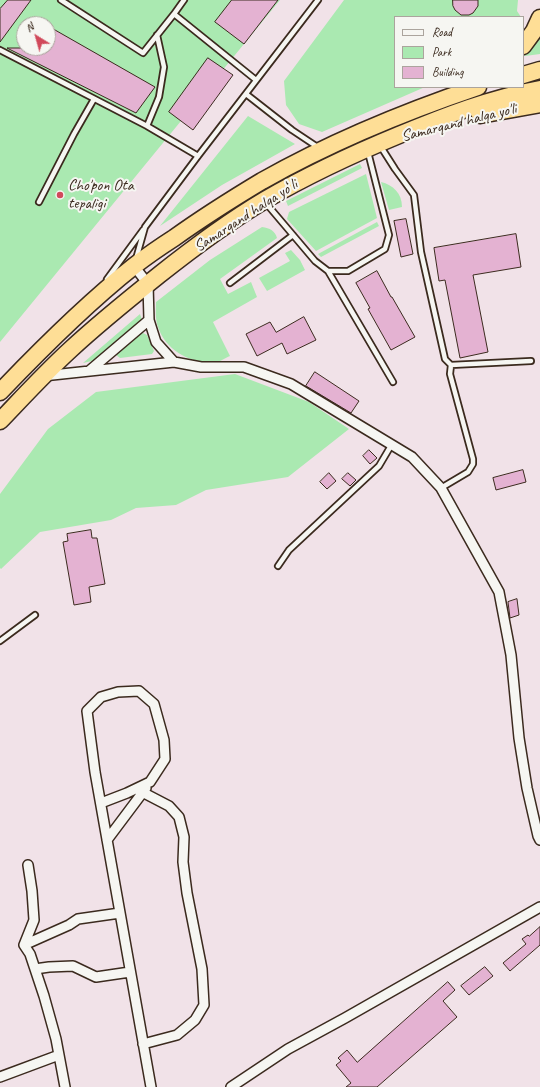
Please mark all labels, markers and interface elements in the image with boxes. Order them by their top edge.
north arrow [16,16,56,56]
legend [394,16,524,88]
text: N [22,20,36,35]
text: Road [432,24,452,40]
text: Park [432,44,451,60]
text: Building [432,64,464,80]
street label: Samarqand halqa yo'li [400,99,518,147]
street label: Samarqand halqa yoʻli [191,175,301,257]
place label: Cho'pon Ota tepaligi [68,176,134,214]
marker: Cho'pon Ota tepaligi [55,190,65,200]

